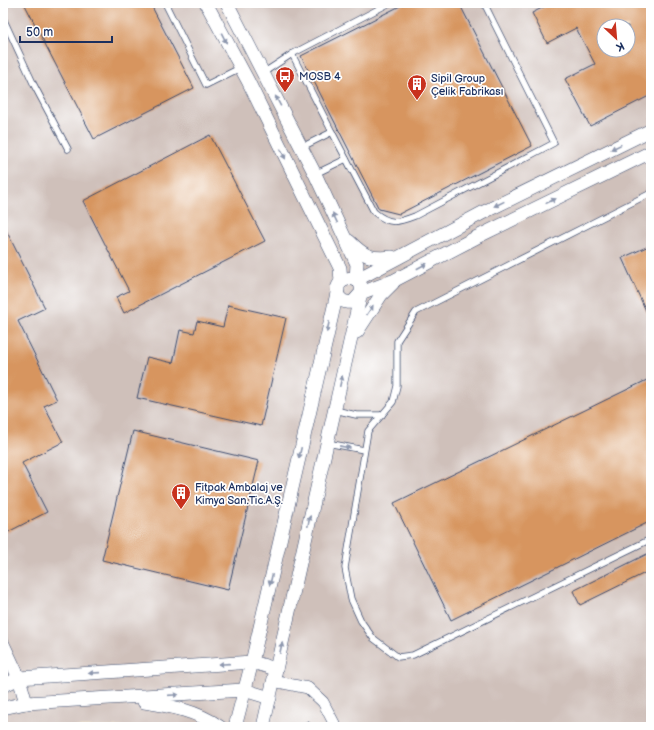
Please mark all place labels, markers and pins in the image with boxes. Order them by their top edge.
bus stop icon: MOSB 4 [274,65,296,93]
place label: MOSB 4 [299,70,341,83]
place label: Sipil Group Çelik Fabrikası [431,72,503,98]
building icon: Sipil Group Çelik Fabrikası [406,73,428,101]
place label: Fitpak Ambalaj ve Kimya San.Tic.A.Ş. [195,481,283,507]
building icon: Fitpak Ambalaj ve Kimya San.Tic.A.Ş. [170,482,192,510]

